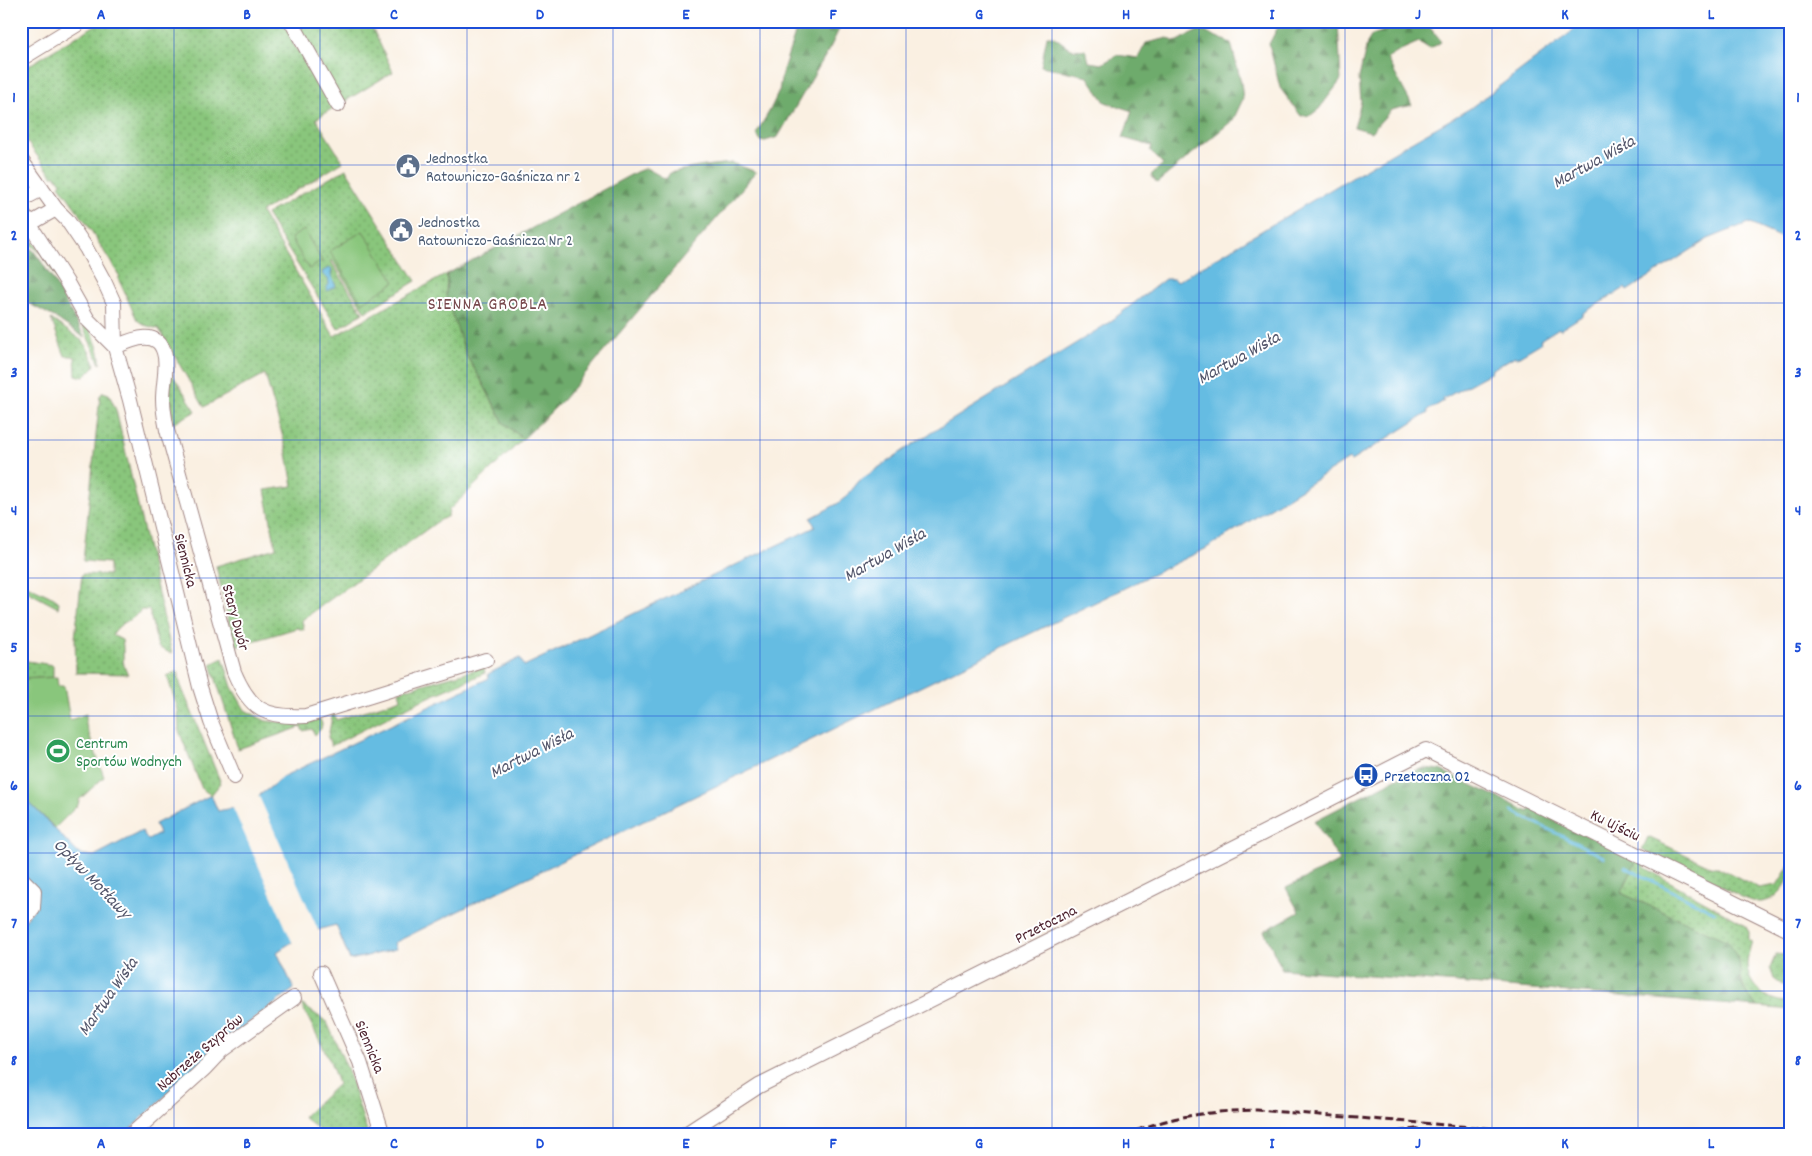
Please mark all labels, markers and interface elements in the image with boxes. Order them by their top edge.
text: A [97,4,106,27]
text: B [243,4,251,27]
text: C [390,4,398,27]
text: D [536,4,545,27]
text: E [682,4,690,27]
text: F [829,4,837,27]
text: G [975,4,983,27]
text: H [1122,4,1130,27]
text: I [1270,4,1276,27]
text: J [1415,4,1421,27]
text: K [1561,4,1569,27]
text: L [1708,4,1715,27]
text: 1 [12,87,16,110]
text: 1 [1796,87,1800,110]
water label: Martwa Wisła [1549,130,1641,196]
place label: Jednostka Ratowniczo-Gaśnicza nr 2 [426,148,581,189]
public building icon: Jednostka Ratowniczo-Gaśnicza nr 2 [395,153,421,179]
place label: Jednostka Ratowniczo-Gaśnicza Nr 2 [418,212,573,253]
public building icon: Jednostka Ratowniczo-Gaśnicza Nr 2 [388,217,414,243]
text: 2 [11,225,18,248]
text: 2 [1795,225,1802,248]
district label: SIENNA GROBLA [428,293,548,318]
water label: Martwa Wisła [1194,326,1286,392]
text: 3 [10,362,18,385]
text: 3 [1794,362,1802,385]
text: 4 [11,500,17,523]
text: 4 [1795,500,1801,523]
water label: Martwa Wisła [840,522,932,590]
street label: Siennicka [167,531,203,591]
street label: Stary Dwór [215,582,255,654]
text: 5 [10,637,18,660]
text: 5 [1794,637,1802,660]
water label: Martwa Wisła [486,722,580,786]
place label: Centrum Sportów Wodnych [76,733,182,774]
sports icon: Centrum Sportów Wodnych [45,738,71,764]
bus stop icon: Przetoczna 02 [1353,762,1379,788]
place label: Przetoczna 02 [1384,766,1470,789]
text: 6 [10,775,18,798]
text: 6 [1794,775,1802,798]
street label: Ku Ujściu [1586,804,1644,848]
water label: Opływ Motławy [46,834,138,928]
street label: Przetoczna [1011,900,1082,951]
text: 7 [11,913,17,936]
text: 7 [1795,913,1801,936]
water label: Martwa Wisła [73,952,146,1042]
street label: Nabrzeże Szyprów [152,1009,249,1097]
street label: Siennicka [348,1017,390,1077]
text: 8 [11,1050,18,1073]
text: 8 [1795,1050,1802,1073]
text: A [97,1133,106,1156]
text: B [243,1133,251,1156]
text: C [390,1133,398,1156]
text: D [536,1133,545,1156]
text: E [682,1133,690,1156]
text: F [829,1133,837,1156]
text: G [975,1133,983,1156]
text: H [1122,1133,1130,1156]
text: I [1270,1133,1276,1156]
text: J [1415,1133,1421,1156]
text: K [1561,1133,1569,1156]
text: L [1708,1133,1715,1156]

